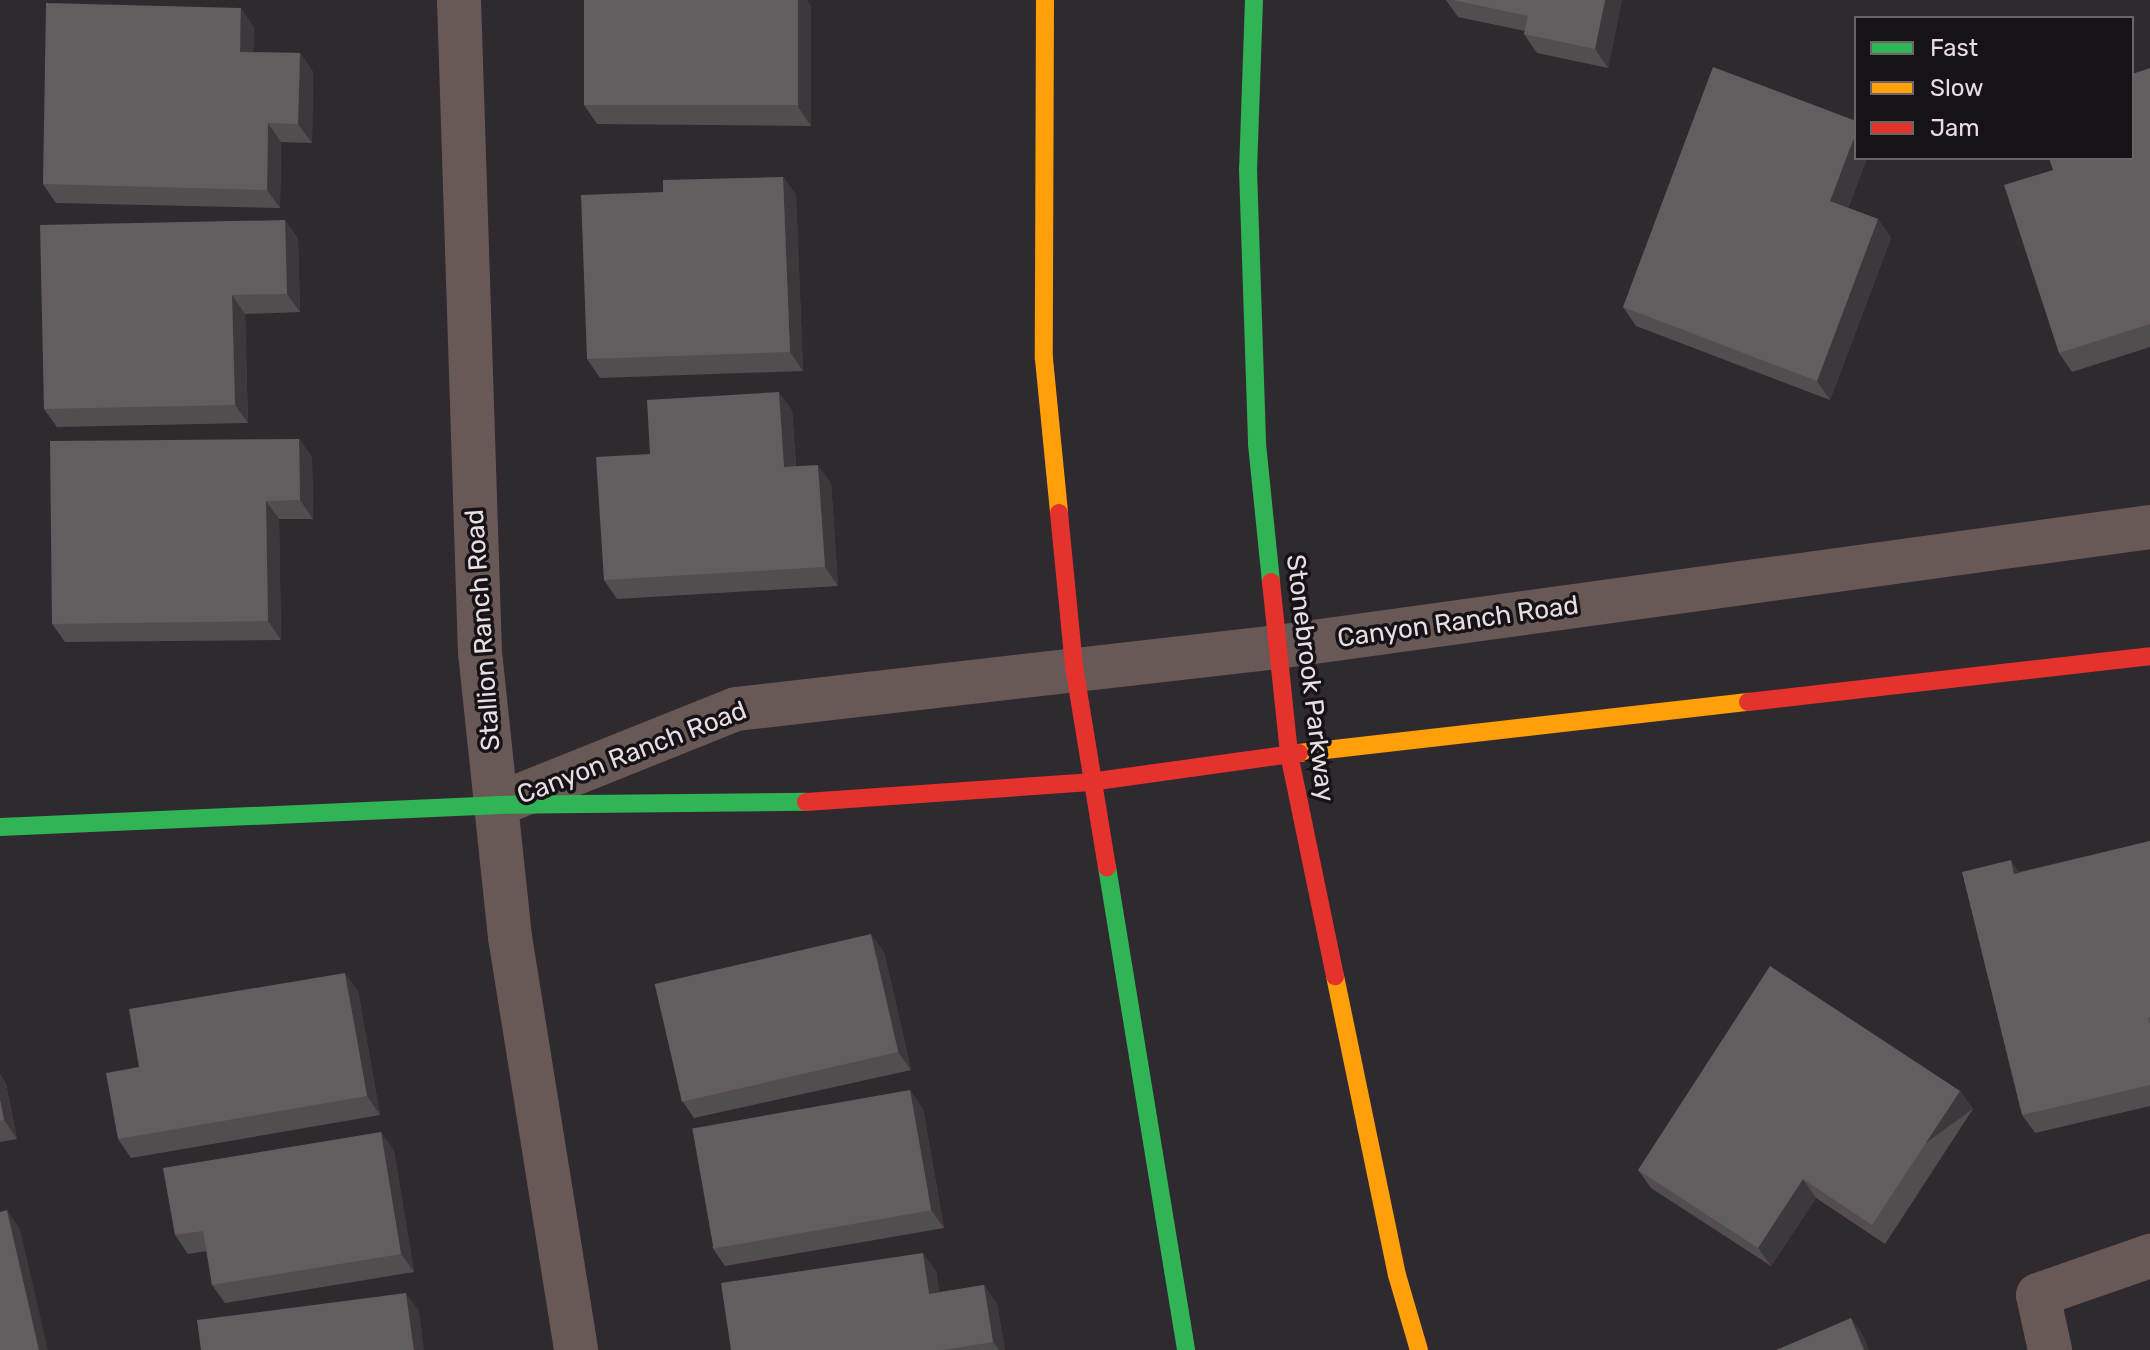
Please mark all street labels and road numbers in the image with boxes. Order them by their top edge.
street label: Stallion Ranch Road [459,508,507,752]
street label: Stonebrook Parkway [1279,552,1341,804]
street label: Canyon Ranch Road [1335,590,1581,654]
street label: Canyon Ranch Road [513,695,751,811]

